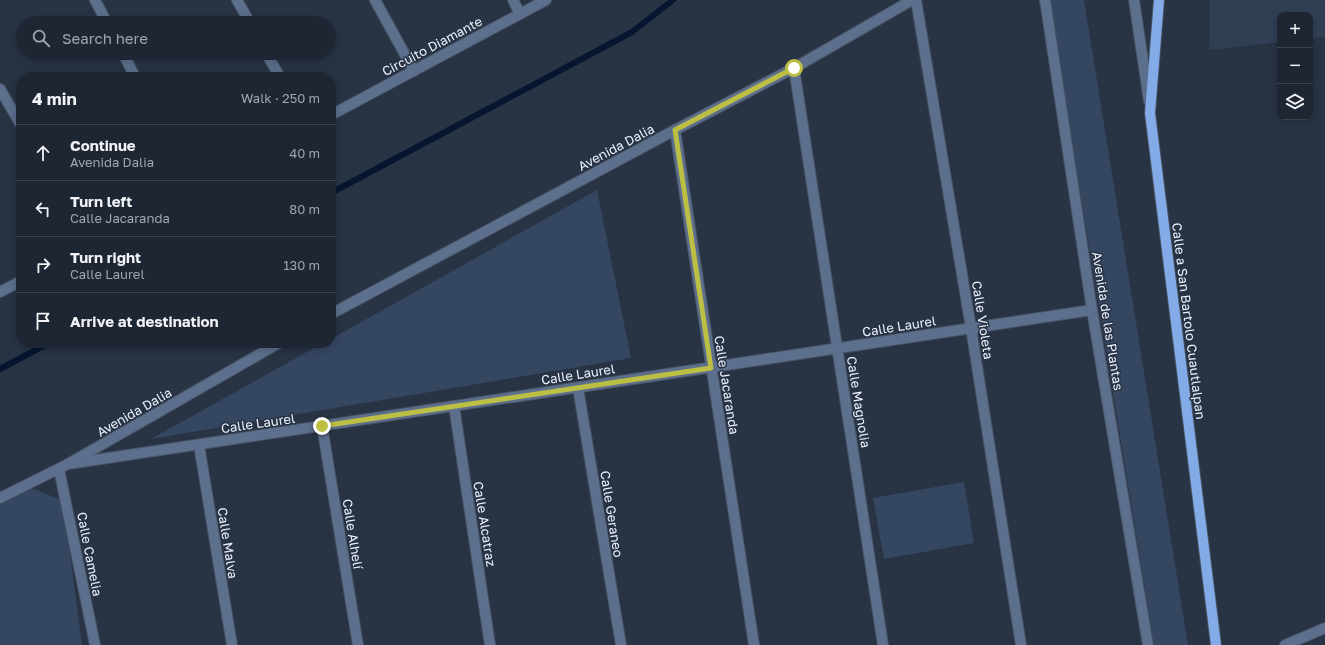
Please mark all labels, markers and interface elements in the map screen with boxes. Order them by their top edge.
map controls [1277,12,1313,120]
button: + [1277,12,1313,48]
street label: Circuito Diamante [379,13,485,79]
search box [16,16,336,60]
icon: search [30,27,52,49]
text: Search here [62,29,148,47]
button: − [1277,48,1313,84]
route start [785,59,803,77]
button: layers [1277,84,1313,120]
text: 4 min [32,88,77,109]
text: Walk · 250 m [241,90,320,106]
street label: Avenida Dalia [575,120,657,174]
text: Continue [70,136,136,154]
icon: ahead [32,142,54,164]
text: 40 m [289,145,320,161]
text: Avenida Dalia [70,154,154,170]
text: Turn left [70,192,132,210]
icon: left [32,198,54,220]
text: 80 m [289,201,320,217]
text: Calle Jacaranda [70,210,170,226]
street label: Calle a San Bartolo Cuautlalpan [1169,222,1209,420]
text: Turn right [70,248,141,266]
street label: Avenida de las Plantas [1089,250,1127,392]
icon: right [32,254,54,276]
text: 130 m [283,257,320,273]
text: Calle Laurel [70,266,145,282]
street label: Calle Violeta [969,280,997,360]
icon: arrive [32,310,54,332]
text: Arrive at destination [70,312,219,330]
street label: Calle Laurel [861,312,937,340]
street label: Calle Jacaranda [711,334,743,436]
street label: Calle Magnolia [844,355,874,449]
street label: Calle Laurel [540,360,616,388]
street label: Avenida Dalia [94,384,174,440]
street label: Calle Laurel [220,410,296,436]
route end [313,417,331,435]
street label: Calle Geraneo [597,470,627,559]
street label: Calle Alcatraz [470,480,500,568]
street label: Calle Alhelí [340,498,367,572]
street label: Calle Malva [214,506,242,580]
street label: Calle Camelia [74,511,106,597]

